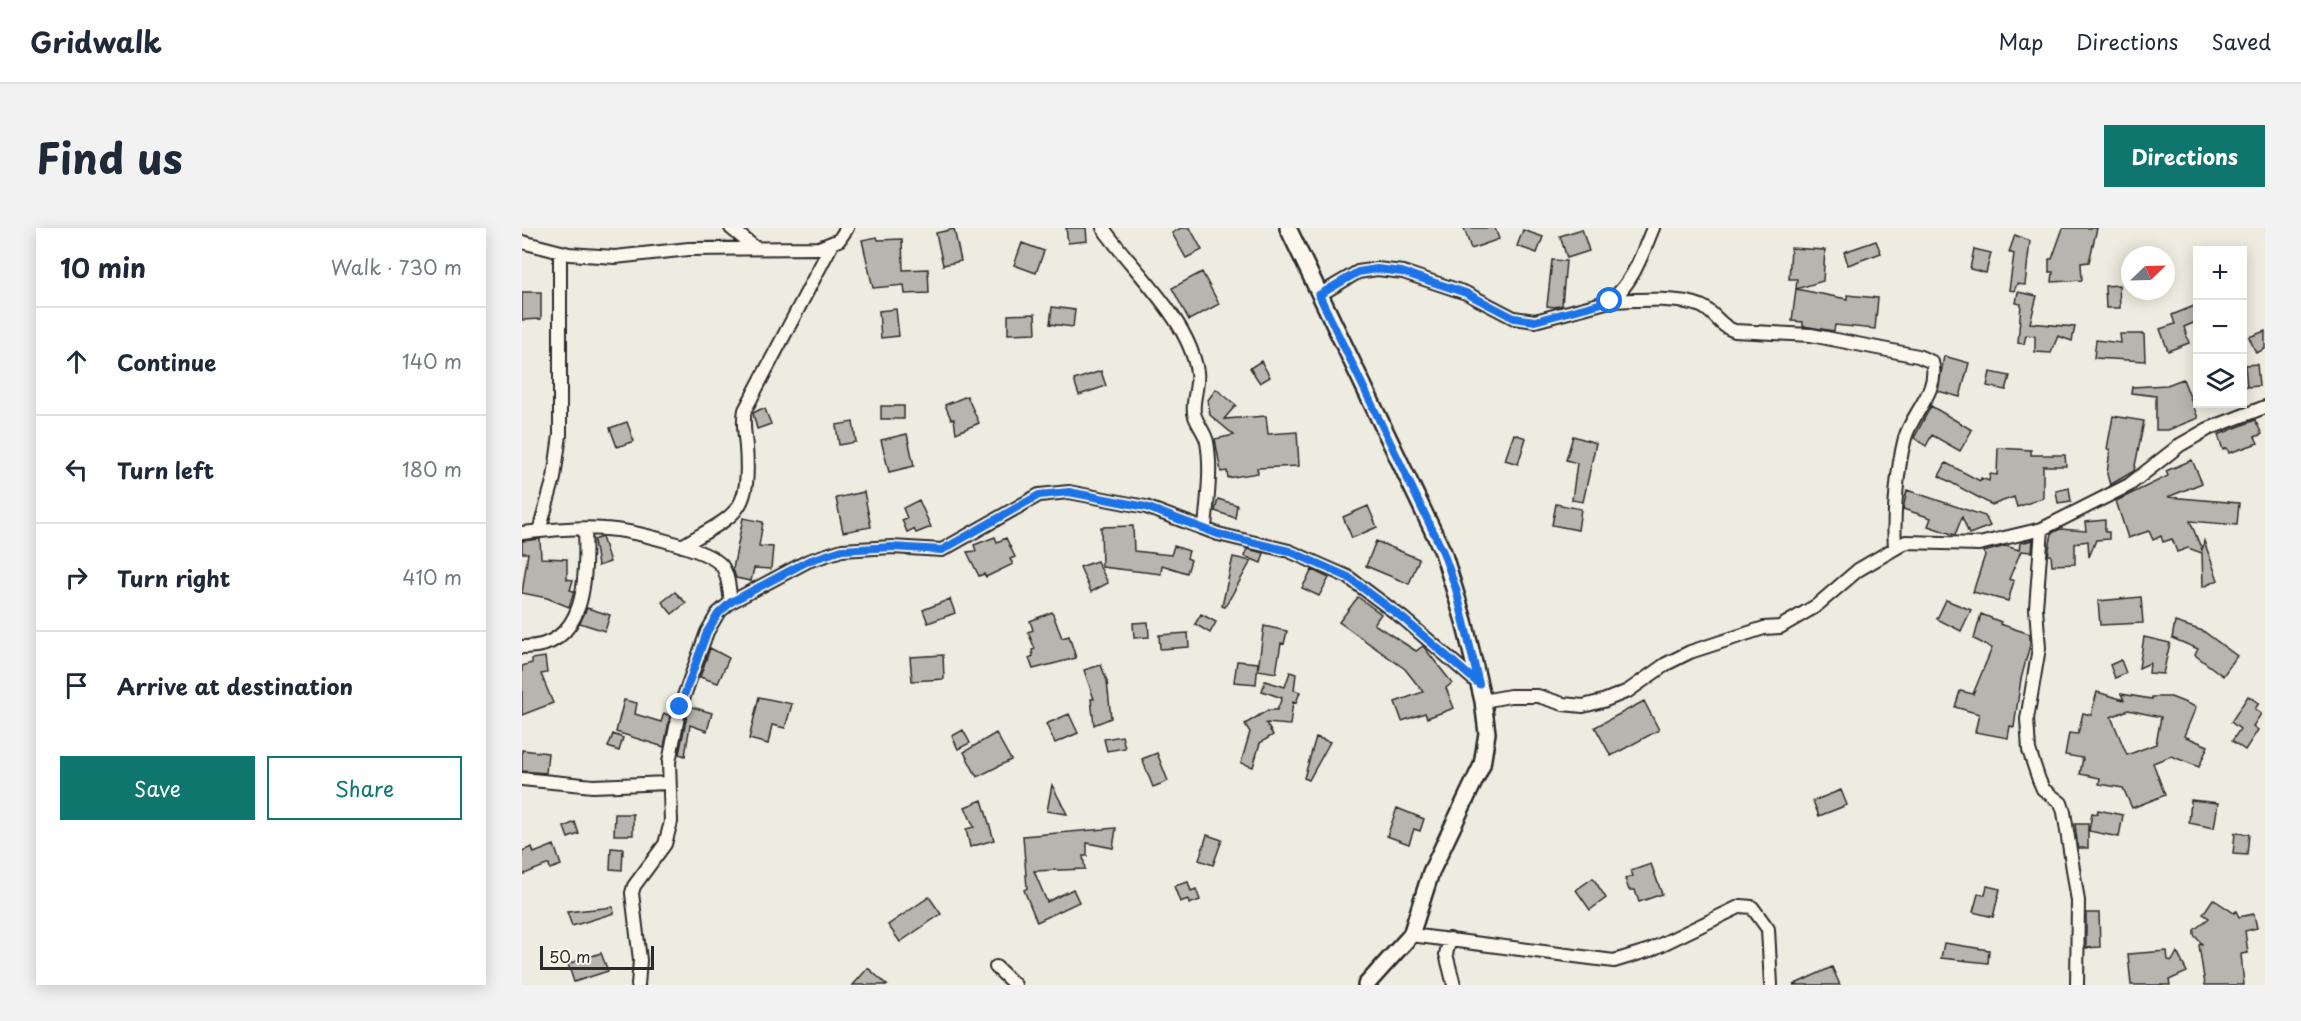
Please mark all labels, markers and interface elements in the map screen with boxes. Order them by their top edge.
text: Gridwalk [30,20,162,63]
text: Map [1998,25,2043,57]
text: Directions [2076,25,2178,57]
text: Saved [2211,25,2271,57]
text: Find us [36,125,183,188]
button: Directions [2104,125,2265,187]
north arrow [2121,246,2175,300]
map controls [2193,246,2247,408]
button: + [2193,246,2247,300]
text: 10 min [60,248,146,287]
text: Walk · 730 m [331,252,462,282]
route start [1596,287,1622,313]
button: − [2193,300,2247,354]
icon: ahead [60,345,93,378]
text: Continue [117,345,216,378]
text: 140 m [402,346,462,376]
button: layers [2193,354,2247,408]
icon: left [60,453,93,486]
text: Turn left [117,453,214,486]
text: 180 m [402,454,462,484]
icon: right [60,561,93,594]
text: Turn right [117,561,230,594]
text: 410 m [402,562,462,592]
icon: arrive [60,669,93,702]
text: Arrive at destination [117,669,353,702]
route end [666,693,692,719]
button: Save [60,756,255,820]
button: Share [267,756,462,820]
scale bar [540,943,654,970]
text: 50 m [549,944,590,968]

